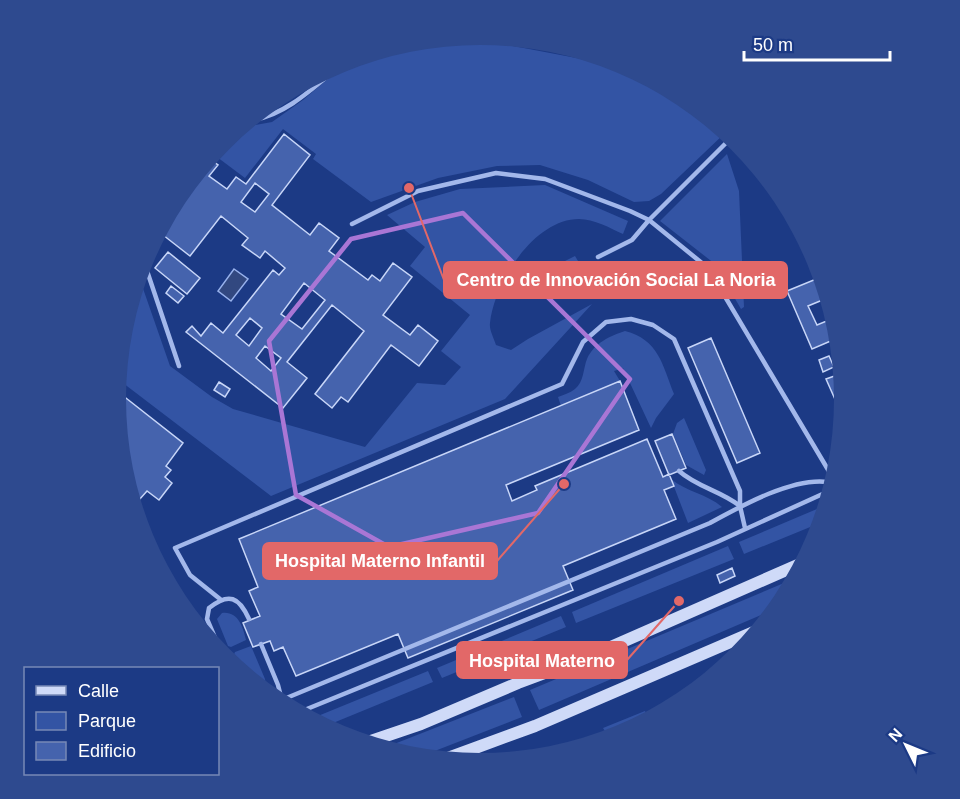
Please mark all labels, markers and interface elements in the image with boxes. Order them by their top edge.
scale bar [744,24,890,62]
text: 50 m [753,35,793,55]
callout: Centro de Innovación Social La Noria [444,262,787,298]
text: Centro de Innovación Social La Noria [456,270,777,290]
callout: Hospital Materno Infantil [263,543,497,579]
text: Hospital Materno Infantil [275,551,485,571]
callout: Hospital Materno [457,642,627,678]
text: Hospital Materno [469,651,615,671]
legend [24,667,219,775]
text: Calle [78,681,119,701]
text: Parque [78,711,136,731]
north arrow [876,715,936,775]
text: N [885,725,906,745]
text: Edificio [78,741,136,761]

